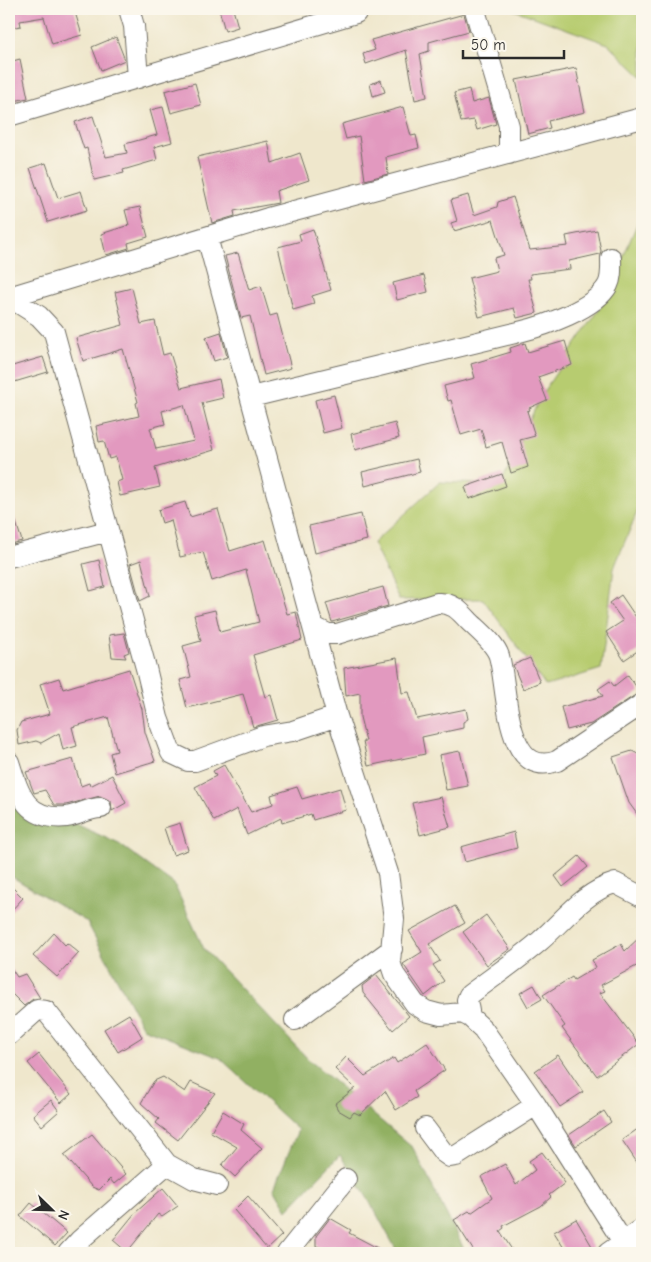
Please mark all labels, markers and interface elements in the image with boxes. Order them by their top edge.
scale bar [463,28,565,60]
text: 50 m [471,36,506,54]
north arrow [28,1184,78,1234]
text: N [54,1207,73,1222]

